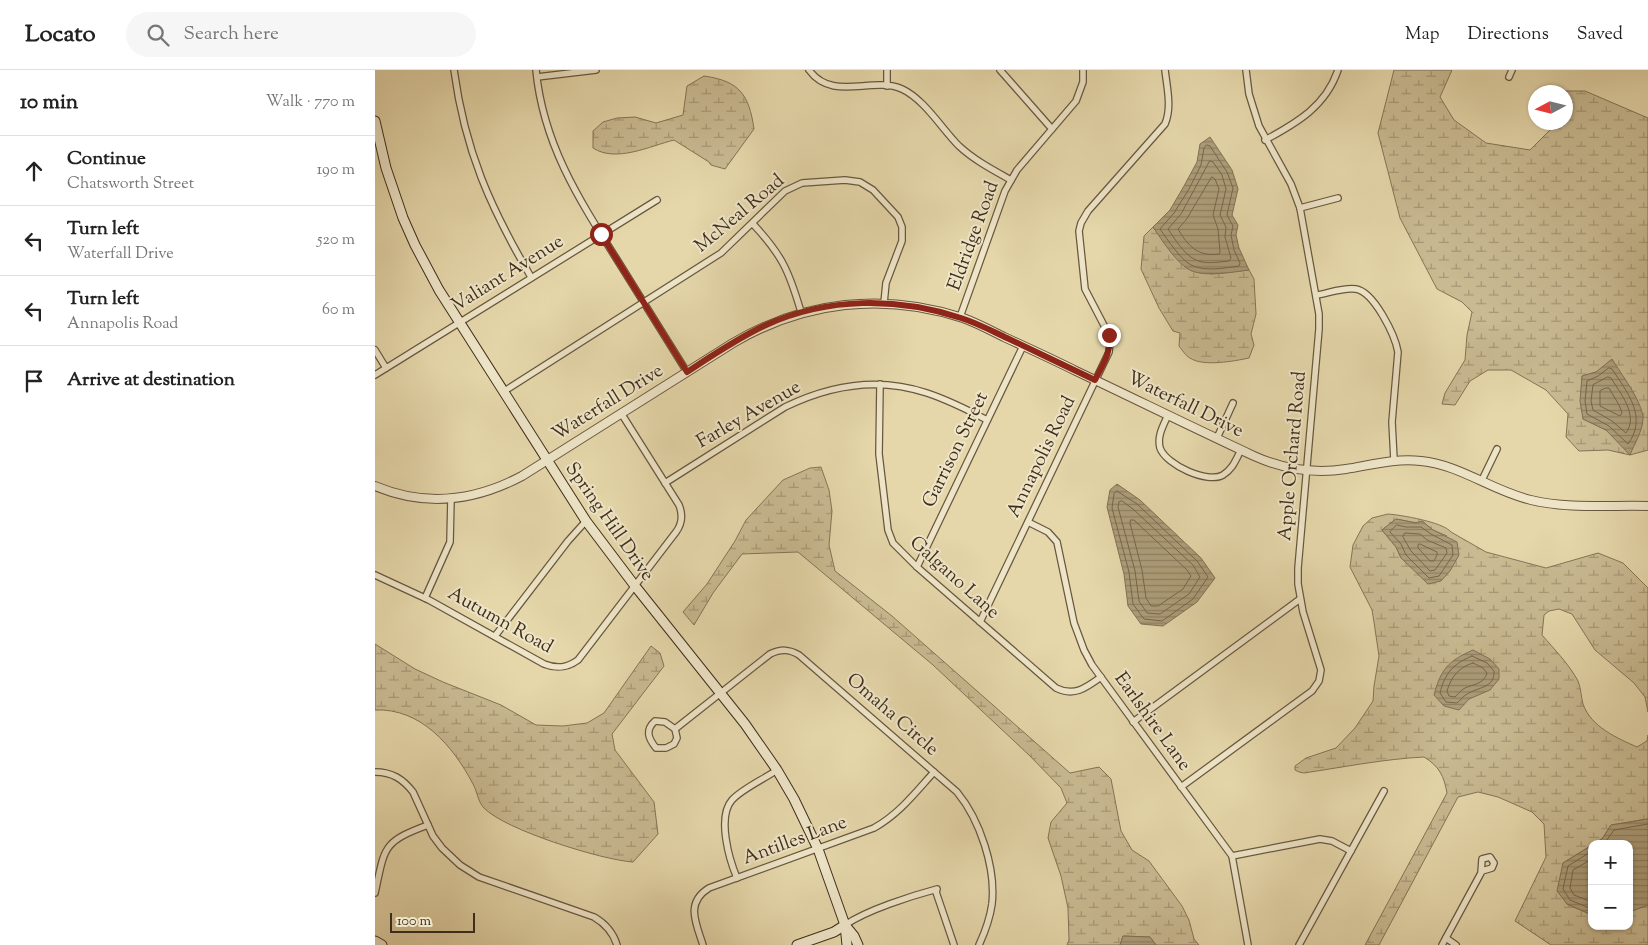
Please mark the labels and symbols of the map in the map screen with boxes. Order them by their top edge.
north arrow [1528,85,1573,130]
street label: McNeal Road [689,168,791,260]
street label: Eldridge Road [942,177,1006,295]
route start [590,223,613,246]
street label: Valiant Avenue [447,229,569,319]
route end [1098,324,1121,347]
street label: Waterfall Drive [547,358,669,448]
street label: Waterfall Drive [1122,365,1248,445]
street label: Apple Orchard Road [1272,370,1314,542]
street label: Farley Avenue [692,374,806,456]
street label: Garrison Street [916,387,996,512]
street label: Annapolis Road [1001,391,1083,522]
street label: Spring Hill Drive [558,457,660,587]
street label: Galgano Lane [903,530,1005,626]
street label: Autumn Road [442,581,558,661]
street label: Omaha Circle [840,667,944,763]
street label: Earlshire Lane [1107,667,1197,777]
street label: Antilles Lane [739,810,851,872]
scale bar [390,910,475,933]

